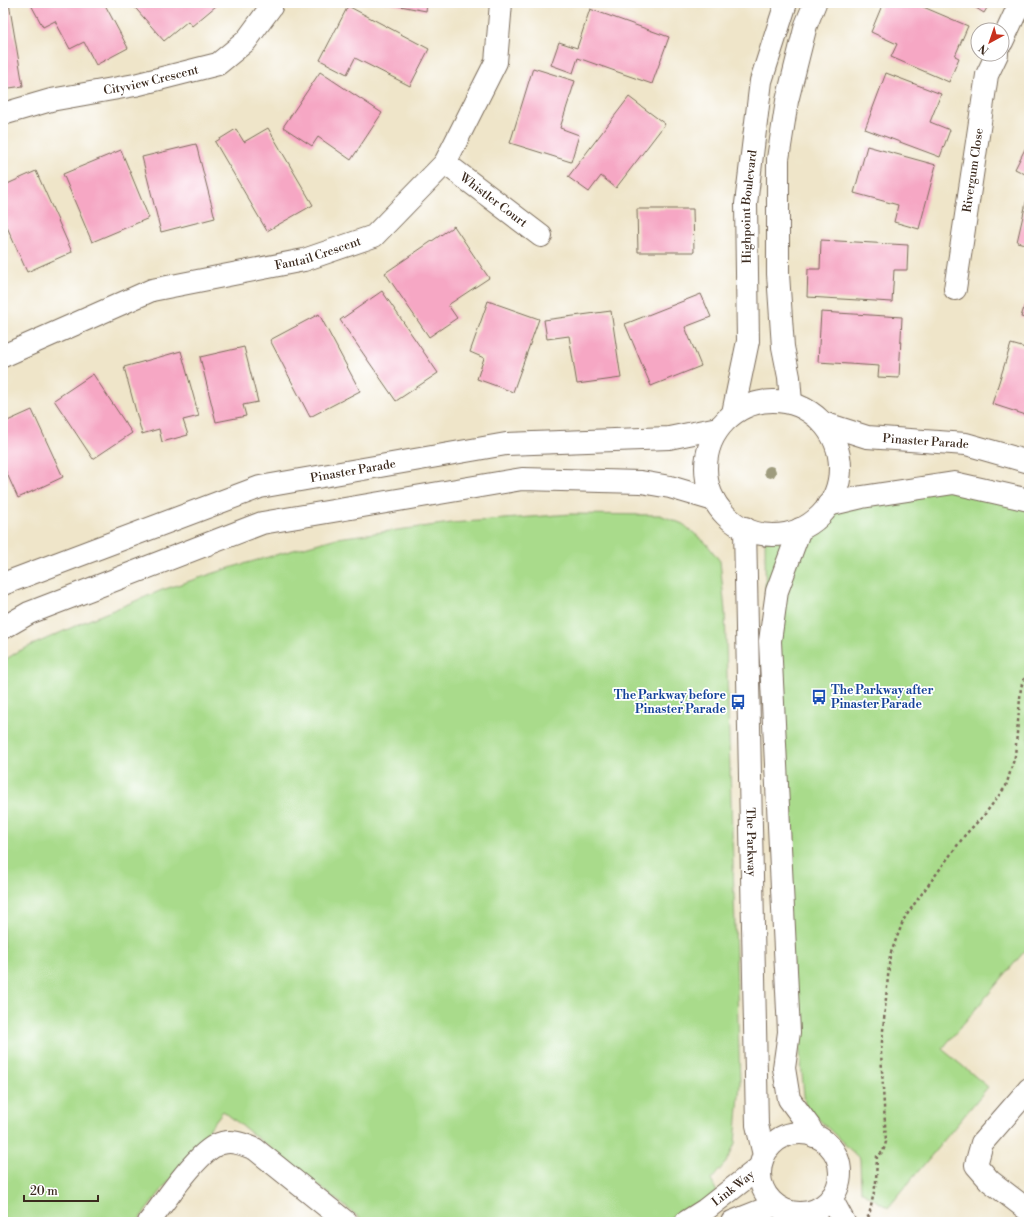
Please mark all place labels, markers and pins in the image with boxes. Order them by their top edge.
place label: The Parkway after Pinaster Parade [831,683,934,712]
place label: The Parkway before Pinaster Parade [614,688,727,717]
bus stop icon: The Parkway after Pinaster Parade [810,688,828,706]
bus stop icon: The Parkway before Pinaster Parade [729,693,747,711]

